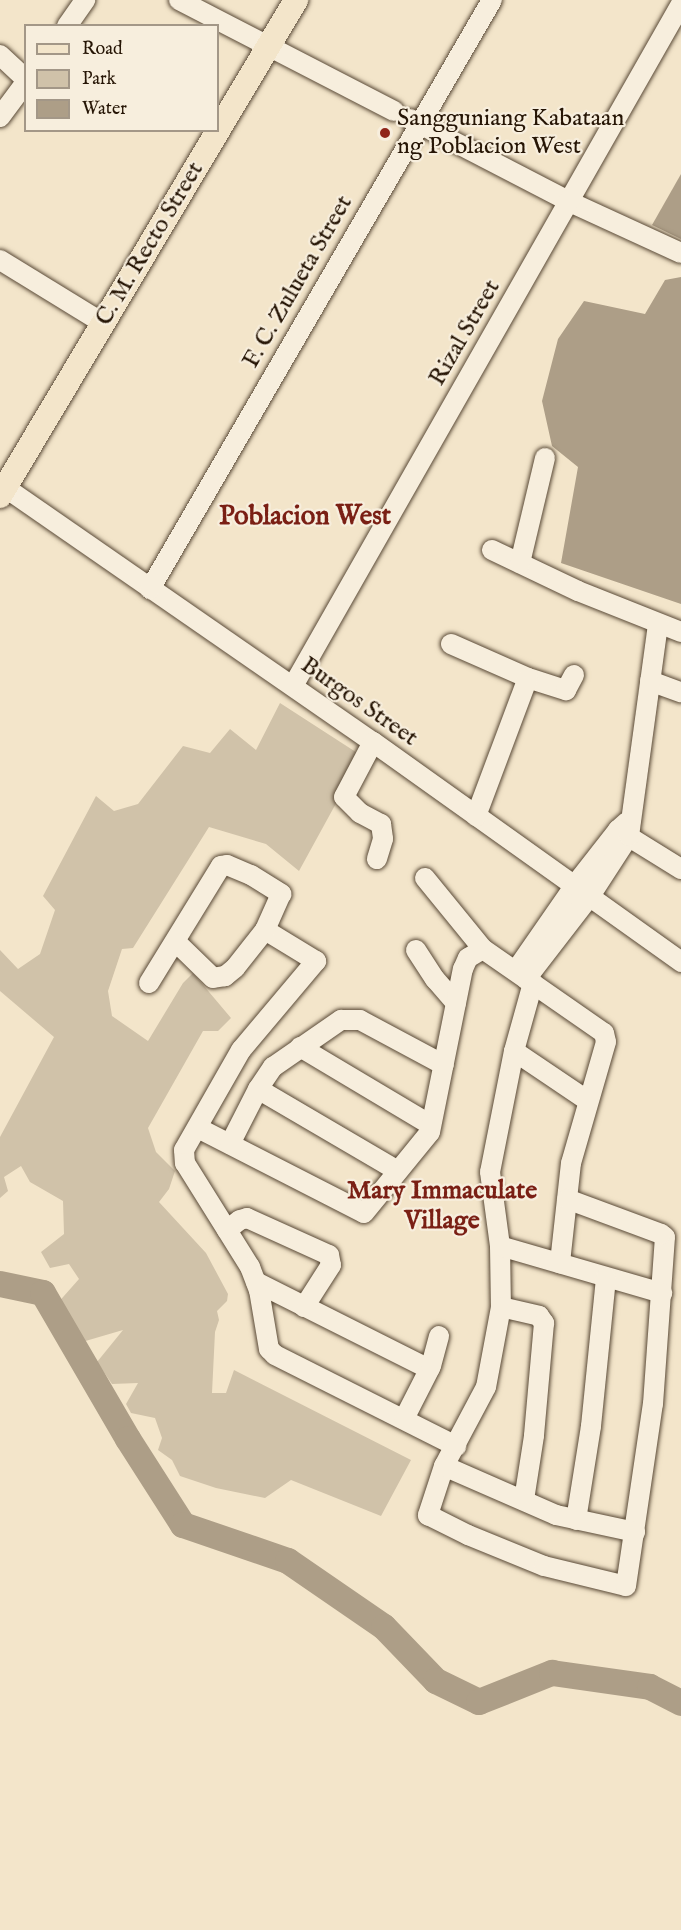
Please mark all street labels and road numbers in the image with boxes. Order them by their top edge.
street label: C. M. Recto Street [90,157,210,331]
street label: F. C. Zulueta Street [237,191,359,373]
street label: Rizal Street [423,275,507,391]
street label: Burgos Street [295,651,423,753]

